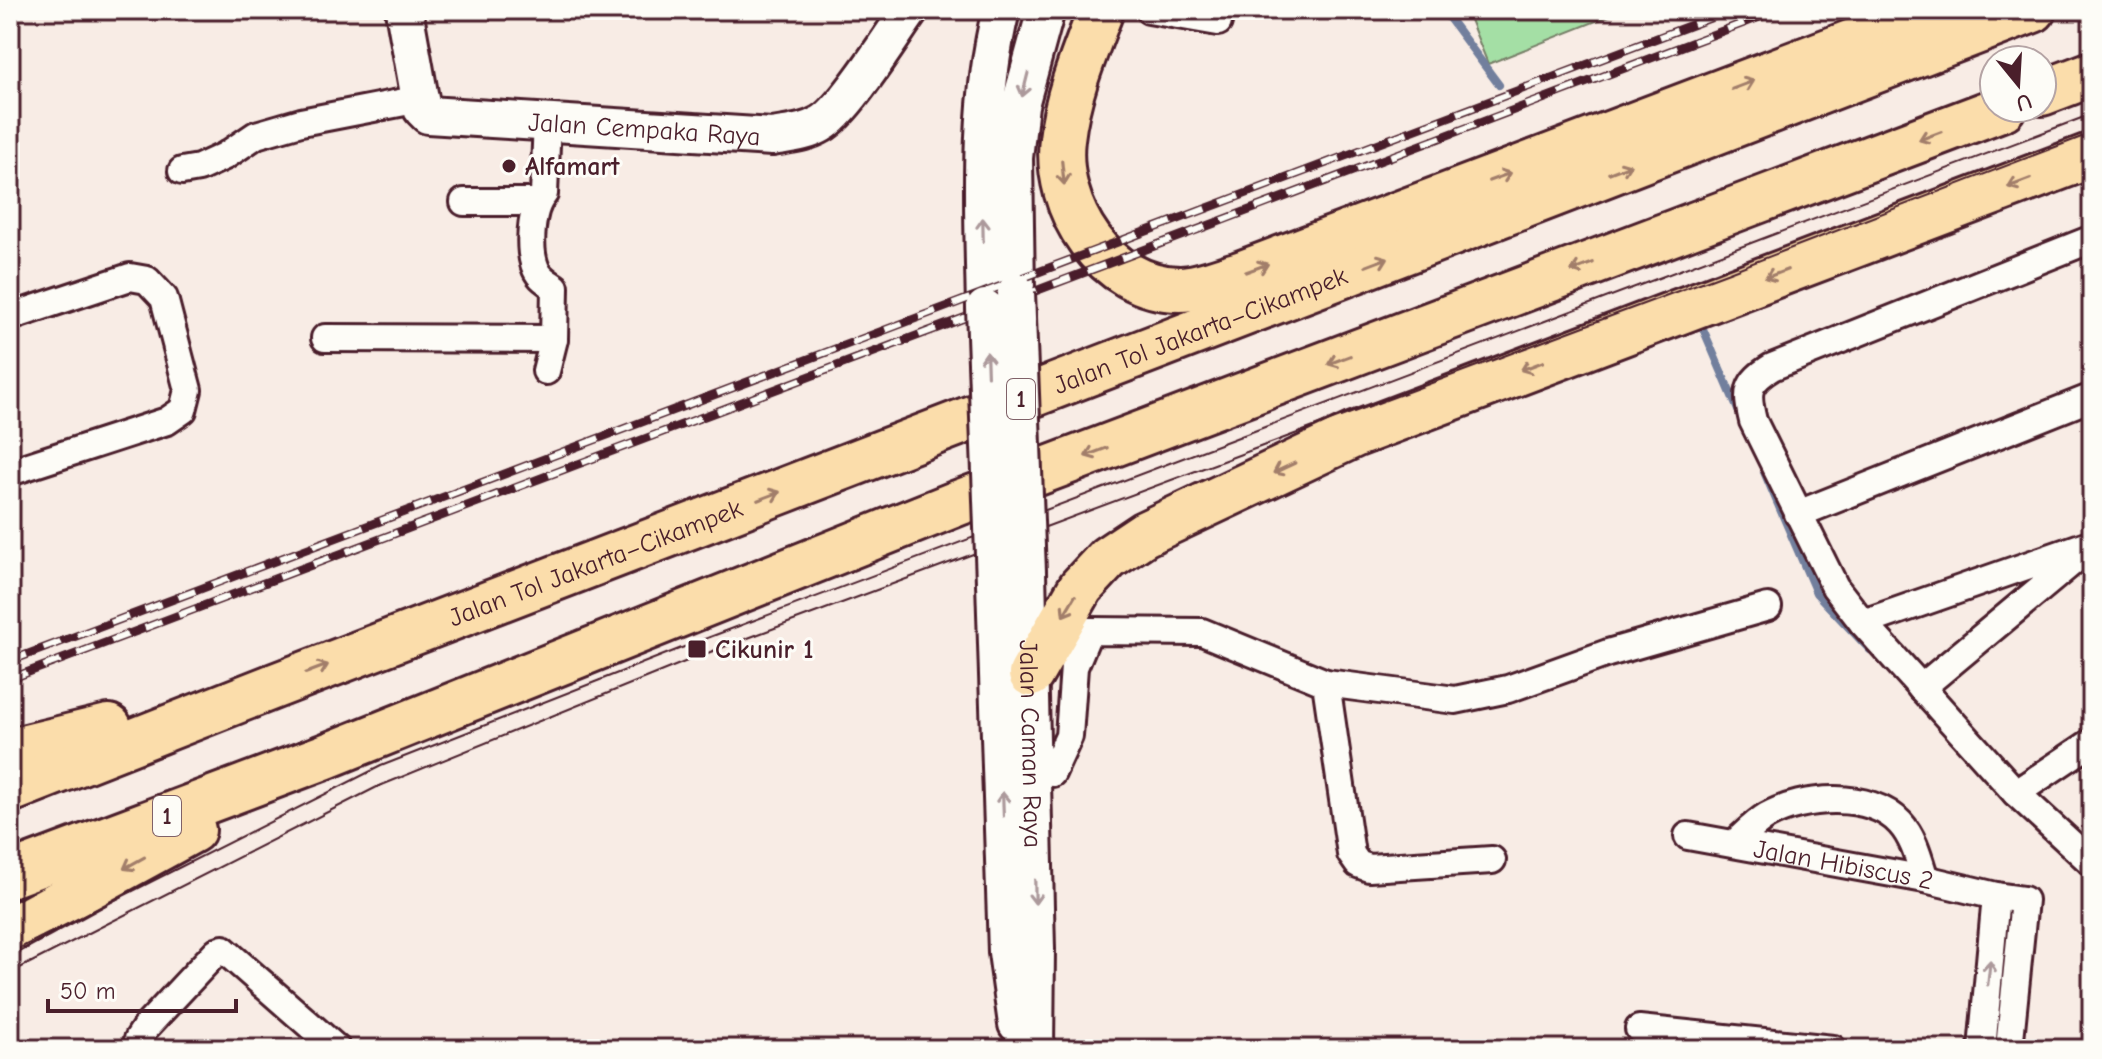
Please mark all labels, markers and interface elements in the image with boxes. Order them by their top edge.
north arrow [1978,44,2058,124]
one-way arrow [1017,72,1032,98]
one-way arrow [1730,77,1755,91]
text: U [2013,87,2035,117]
street label: Jalan Cempaka Raya [527,107,761,152]
one-way arrow [1918,130,1943,144]
place label: Alfamart [525,152,620,182]
marker: Alfamart [500,157,518,175]
one-way arrow [1056,159,1071,185]
one-way arrow [1607,161,1632,175]
one-way arrow [1487,169,1512,183]
one-way arrow [2007,177,2032,191]
one-way arrow [975,217,991,244]
one-way arrow [1365,254,1389,268]
one-way arrow [1244,260,1268,274]
street label: Jalan Tol Jakarta–Cikampek [1050,261,1352,401]
one-way arrow [1570,261,1595,275]
one-way arrow [1764,268,1788,282]
one-way arrow [979,351,994,378]
one-way arrow [1327,354,1352,368]
one-way arrow [1520,359,1545,374]
road number: 1 [1007,379,1035,419]
one-way arrow [1084,446,1109,460]
one-way arrow [1272,461,1296,476]
one-way arrow [756,488,781,502]
street label: Jalan Tol Jakarta–Cikampek [445,493,747,634]
one-way arrow [1061,594,1077,617]
place label: Cikunir 1 [715,635,813,665]
marker: Cikunir 1 [686,638,708,660]
street label: Jalan Caman Raya [1013,640,1048,848]
one-way arrow [304,661,329,675]
one-way arrow [995,791,1010,818]
road number: 1 [153,796,181,836]
street label: Jalan Hibiscus 2 [1751,834,1936,896]
one-way arrow [122,855,146,871]
one-way arrow [1028,878,1043,905]
one-way arrow [1982,960,1997,987]
scale bar [48,963,236,1013]
text: 50 m [60,977,116,1005]

